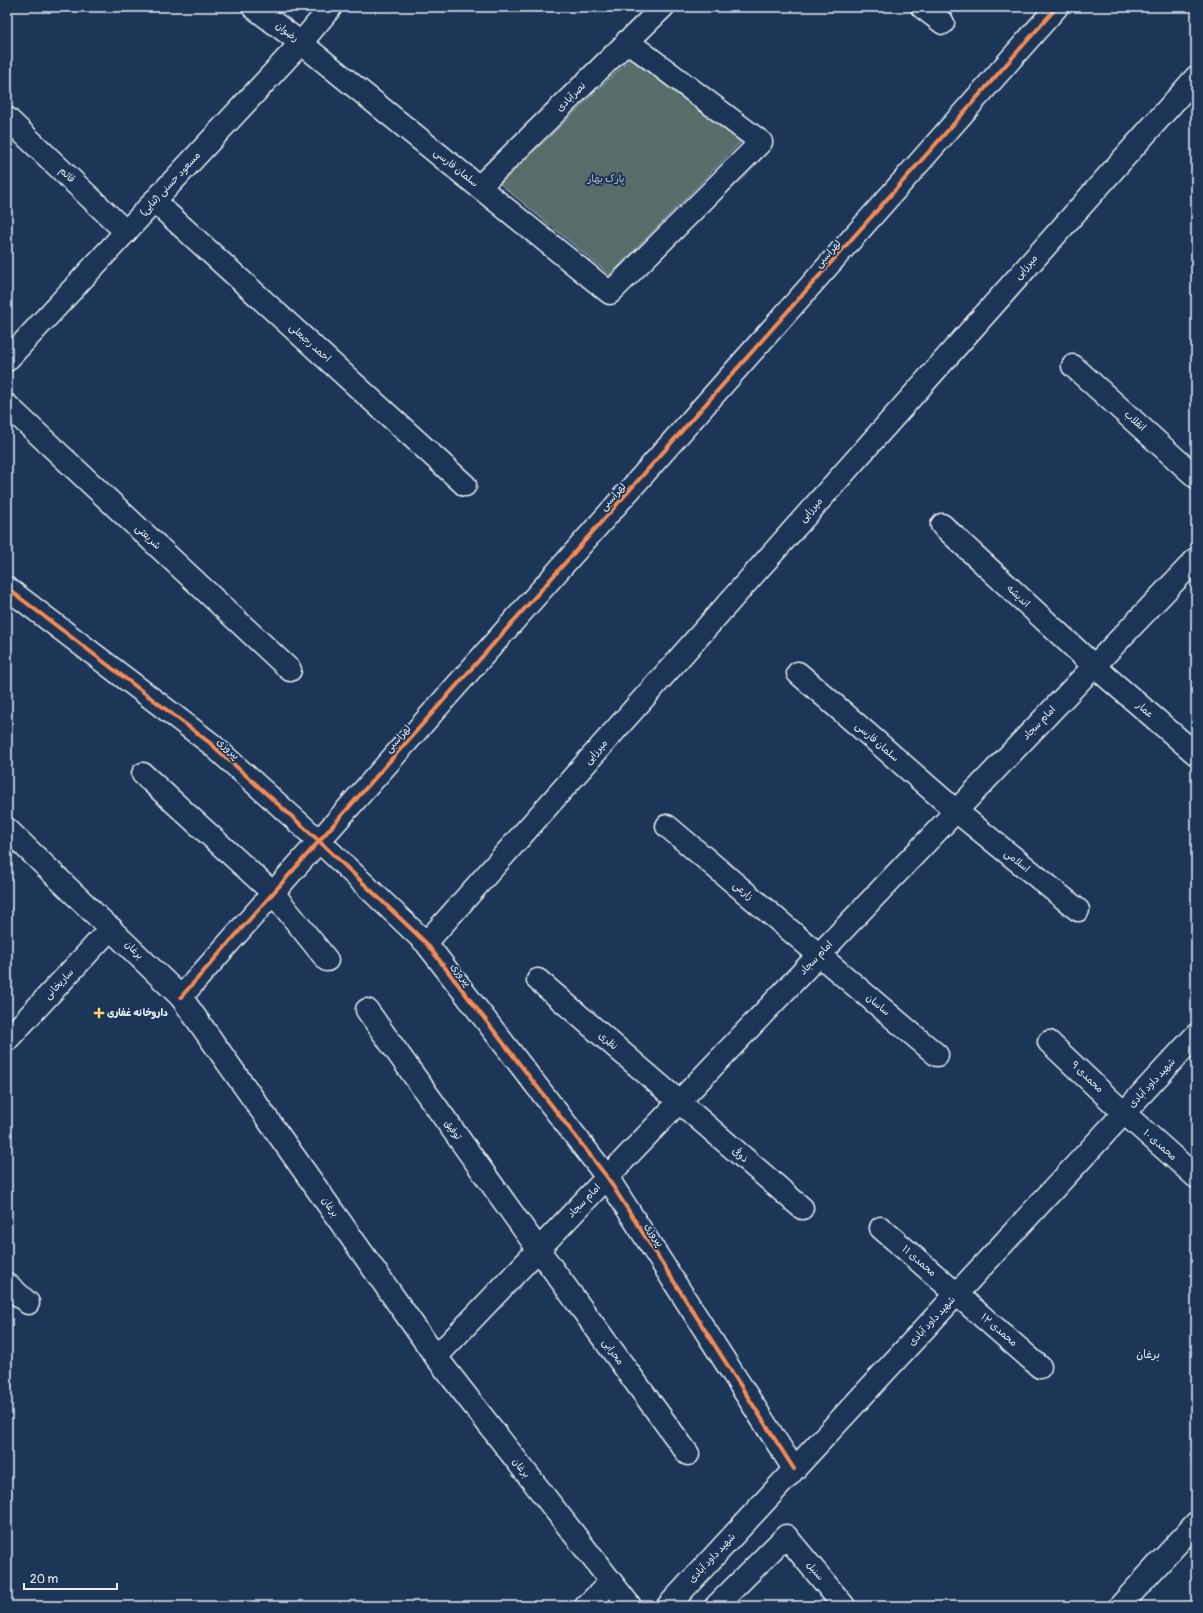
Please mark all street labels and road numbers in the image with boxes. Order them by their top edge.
street label: رضوان [273,19,301,45]
street label: نصرآبادی [554,80,588,114]
street label: سلمان فارسی [431,146,481,190]
street label: مسعود حسنی (ثنایی) [137,149,204,219]
street label: قائم [56,165,77,186]
street label: لهراسبی [813,238,844,271]
street label: میرزایی [1012,252,1041,283]
street label: احمد رجبعلی [286,321,333,365]
street label: انقلاب [1122,408,1148,434]
street label: لهراسبی [598,481,629,514]
street label: میرزایی [797,495,826,526]
street label: شریعتی [132,522,164,553]
street label: اندیشه [1004,582,1032,610]
street label: عمار [1133,699,1156,721]
street label: امام سجاد [1020,704,1059,743]
street label: سلمان فارسی [852,720,901,765]
street label: لهراسبی [383,723,414,756]
street label: پیروزی [214,736,242,762]
street label: میرزایی [582,737,611,768]
street label: اسلامی [1001,847,1032,876]
street label: زارعی [730,879,756,904]
street label: برغان [122,938,146,962]
street label: امام سجاد [797,939,836,978]
street label: پیروزی [448,961,474,989]
street label: ساریخانی [42,966,77,1003]
street label: ساسان [864,992,893,1019]
street label: نظری [596,1030,620,1053]
street label: شهید داود آبادی [1126,1056,1178,1110]
street label: محمدی ۹ [1068,1059,1106,1095]
street label: توفیق [442,1118,464,1142]
street label: محمدی ۱۰ [1141,1127,1179,1163]
street label: ذوقی [730,1144,751,1165]
street label: امام سجاد [565,1182,604,1221]
street label: برغان [319,1195,341,1219]
street label: پیروزی [642,1221,666,1249]
street label: محمدی ۱۱ [900,1243,939,1279]
street label: شهید داود آبادی [906,1294,958,1348]
street label: محمدی ۱۲ [978,1311,1020,1349]
street label: محرابی [599,1337,626,1368]
street label: برغان [510,1456,532,1480]
street label: شهید داود آبادی [686,1531,738,1585]
street label: سنبل [804,1559,826,1583]

